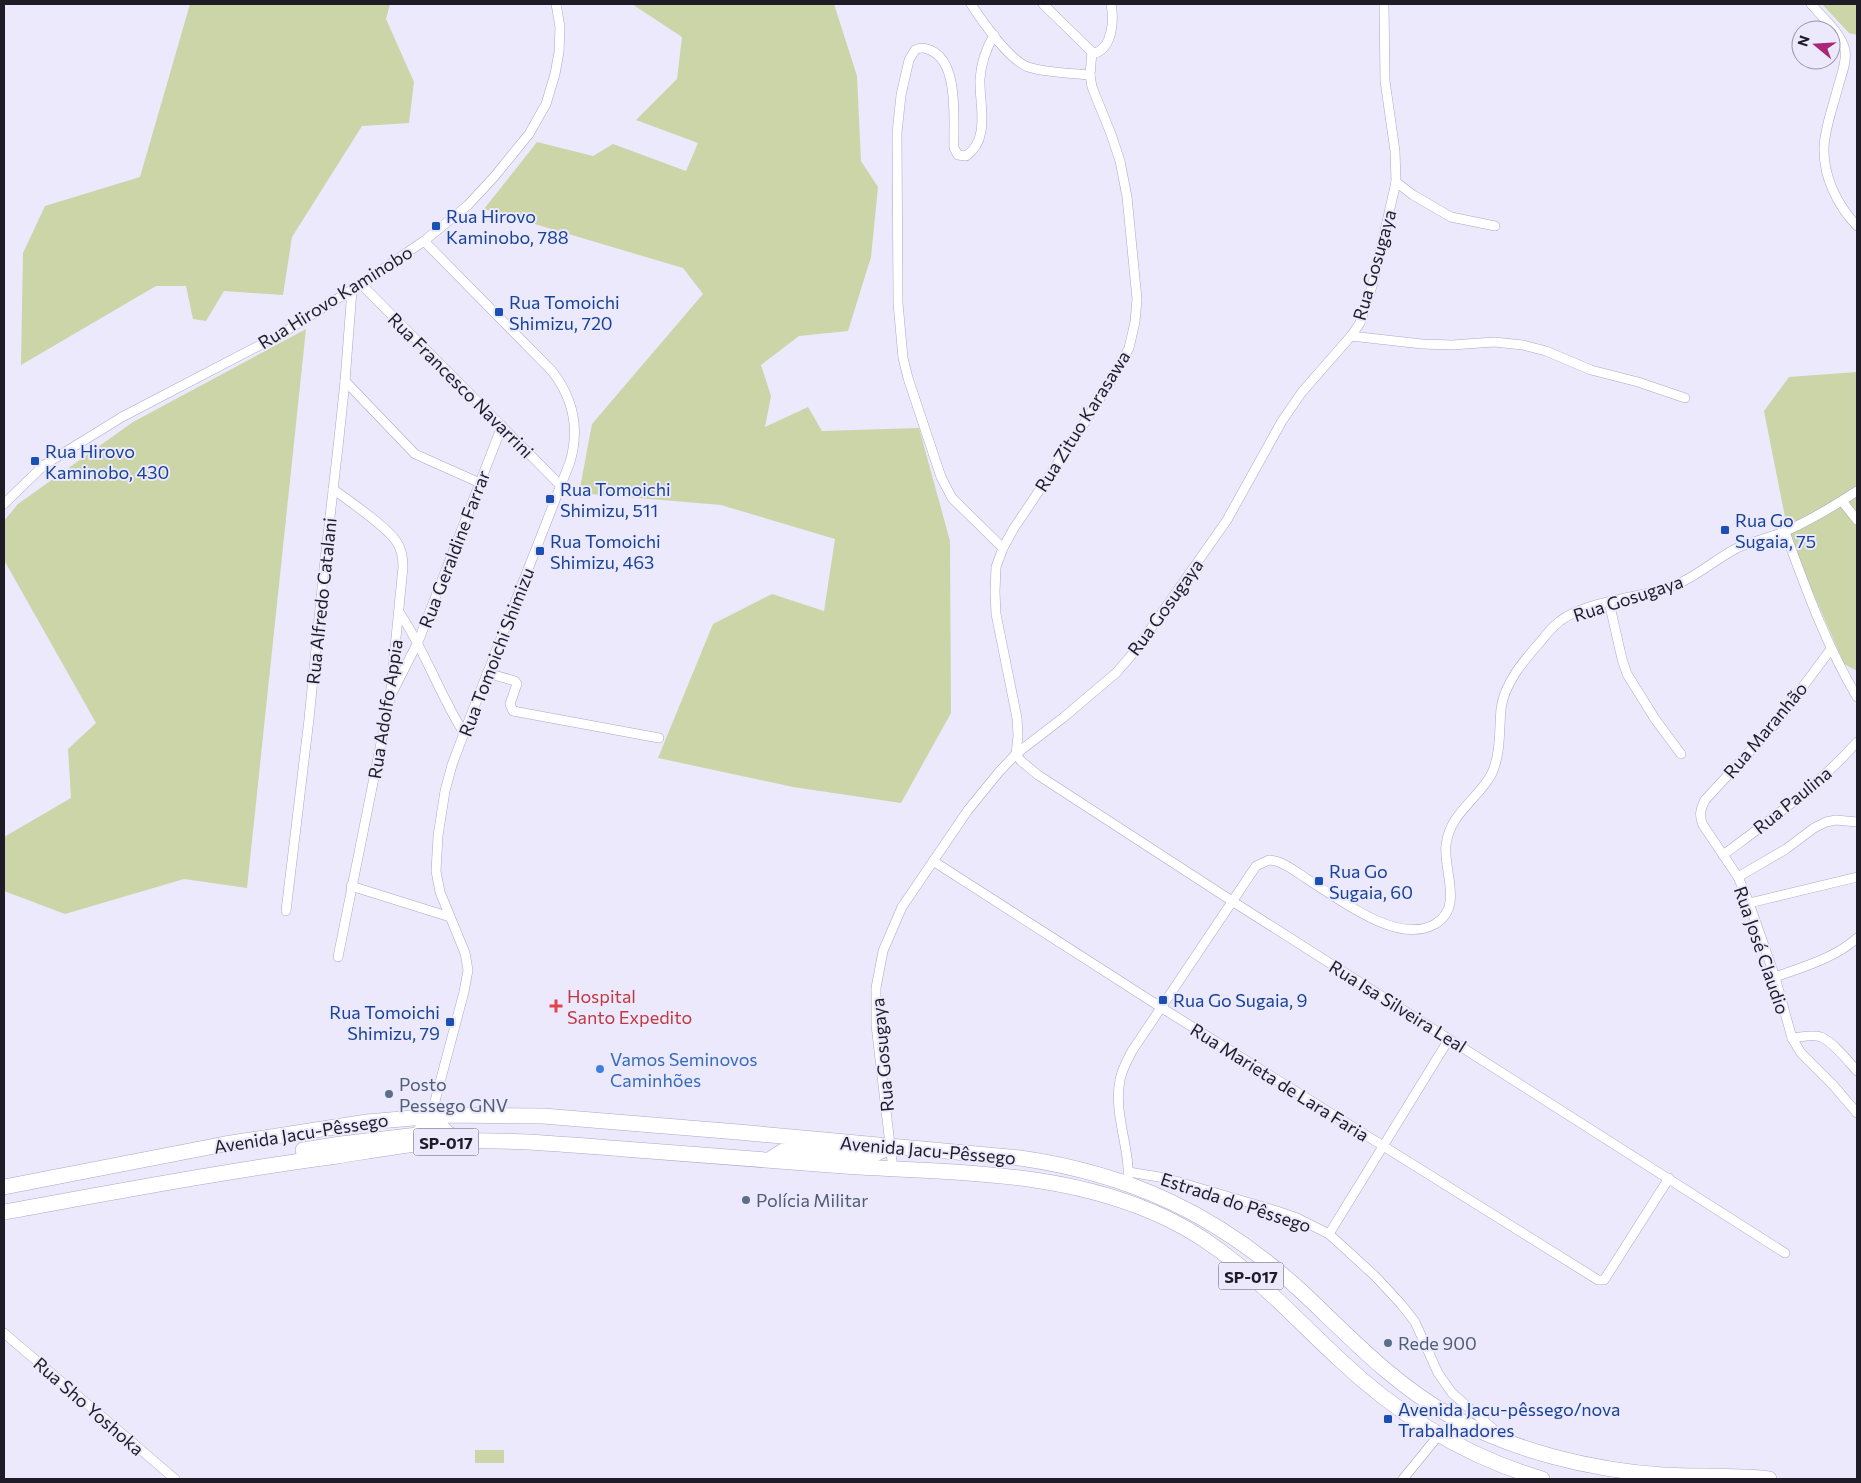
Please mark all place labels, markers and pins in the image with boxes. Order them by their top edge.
place label: Rua Hirovo Kaminobo, 788 [446,205,569,248]
marker: Rua Hirovo Kaminobo, 788 [430,220,442,232]
place label: Rua Tomoichi Shimizu, 720 [509,291,620,334]
marker: Rua Tomoichi Shimizu, 720 [493,306,505,318]
place label: Rua Hirovo Kaminobo, 430 [45,440,169,483]
marker: Rua Hirovo Kaminobo, 430 [29,455,41,467]
place label: Rua Tomoichi Shimizu, 511 [560,478,671,521]
marker: Rua Tomoichi Shimizu, 511 [544,493,556,505]
place label: Rua Go Sugaia, 75 [1735,509,1816,552]
marker: Rua Go Sugaia, 75 [1719,524,1731,536]
place label: Rua Tomoichi Shimizu, 463 [550,530,661,573]
marker: Rua Tomoichi Shimizu, 463 [534,545,546,557]
place label: Rua Go Sugaia, 60 [1329,860,1413,903]
marker: Rua Go Sugaia, 60 [1313,875,1325,887]
place label: Hospital Santo Expedito [567,985,692,1028]
place label: Rua Go Sugaia, 9 [1173,989,1307,1011]
marker: Rua Go Sugaia, 9 [1157,994,1169,1006]
marker: Hospital Santo Expedito [549,999,563,1013]
place label: Rua Tomoichi Shimizu, 79 [329,1001,440,1044]
marker: Rua Tomoichi Shimizu, 79 [444,1016,456,1028]
place label: Vamos Seminovos Caminhões [610,1048,758,1091]
marker: Vamos Seminovos Caminhões [594,1063,606,1075]
place label: Posto Pessego GNV [399,1073,508,1116]
marker: Posto Pessego GNV [383,1088,395,1100]
place label: Polícia Militar [756,1189,868,1211]
marker: Polícia Militar [740,1194,752,1206]
place label: Rede 900 [1398,1332,1477,1354]
marker: Rede 900 [1382,1337,1394,1349]
place label: Avenida Jacu-pêssego/nova Trabalhadores [1398,1398,1620,1441]
marker: Avenida Jacu-pêssego/nova Trabalhadores [1382,1413,1394,1425]

